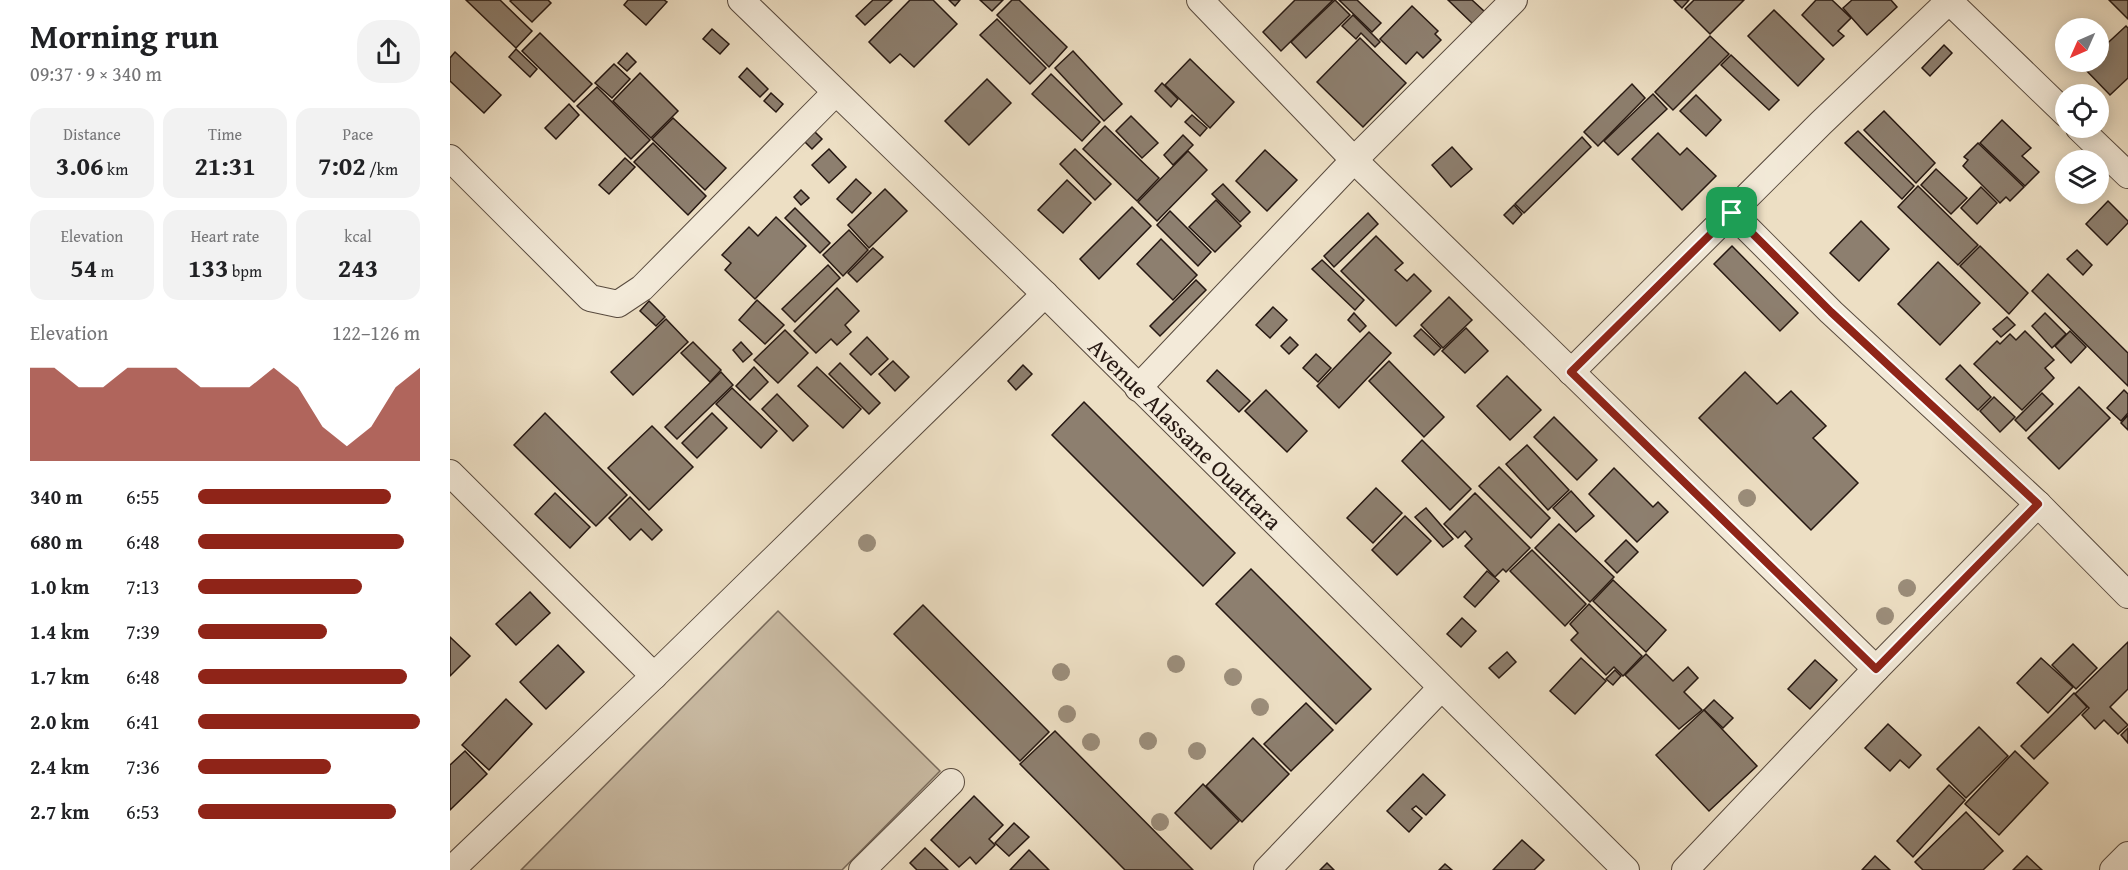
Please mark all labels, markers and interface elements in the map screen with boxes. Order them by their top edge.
text: Morning run [30,12,219,60]
north arrow [2055,18,2109,72]
map controls [2055,18,2109,204]
button: share [357,20,420,83]
text: 09:37 · 9 × 340 m [30,59,162,88]
button: locate [2055,84,2109,138]
text: Distance [63,122,121,146]
text: Time [208,122,242,146]
text: Pace [343,122,373,146]
text: 3.06 [56,146,104,185]
text: 21:31 [194,146,256,185]
text: 7:02 [318,146,366,185]
button: layers [2055,150,2109,204]
text: km [104,157,128,181]
text: /km [366,157,398,181]
pin [1706,187,1757,238]
icon: arrive [1715,196,1748,229]
text: Elevation [61,224,123,248]
text: Heart rate [191,224,259,248]
text: kcal [344,224,372,248]
text: 54 [70,248,97,287]
text: 133 [188,248,228,287]
text: 243 [338,248,378,287]
text: m [97,259,114,283]
text: bpm [228,259,262,283]
text: Elevation [30,318,108,347]
text: 122–126 m [332,318,420,347]
street label: Avenue Alassane Ouattara [1081,329,1291,538]
text: 340 m [30,482,83,511]
text: 6:55 [126,482,160,511]
text: 680 m [30,527,83,556]
text: 6:48 [126,527,160,556]
text: 1.0 km [30,572,89,601]
text: 7:13 [126,572,160,601]
text: 1.4 km [30,617,89,646]
text: 7:39 [126,617,160,646]
text: 1.7 km [30,662,89,691]
text: 6:48 [126,662,160,691]
text: 2.0 km [30,707,89,736]
text: 6:41 [126,707,160,736]
text: 2.4 km [30,752,89,781]
text: 7:36 [126,752,160,781]
text: 2.7 km [30,797,89,826]
text: 6:53 [126,797,160,826]

